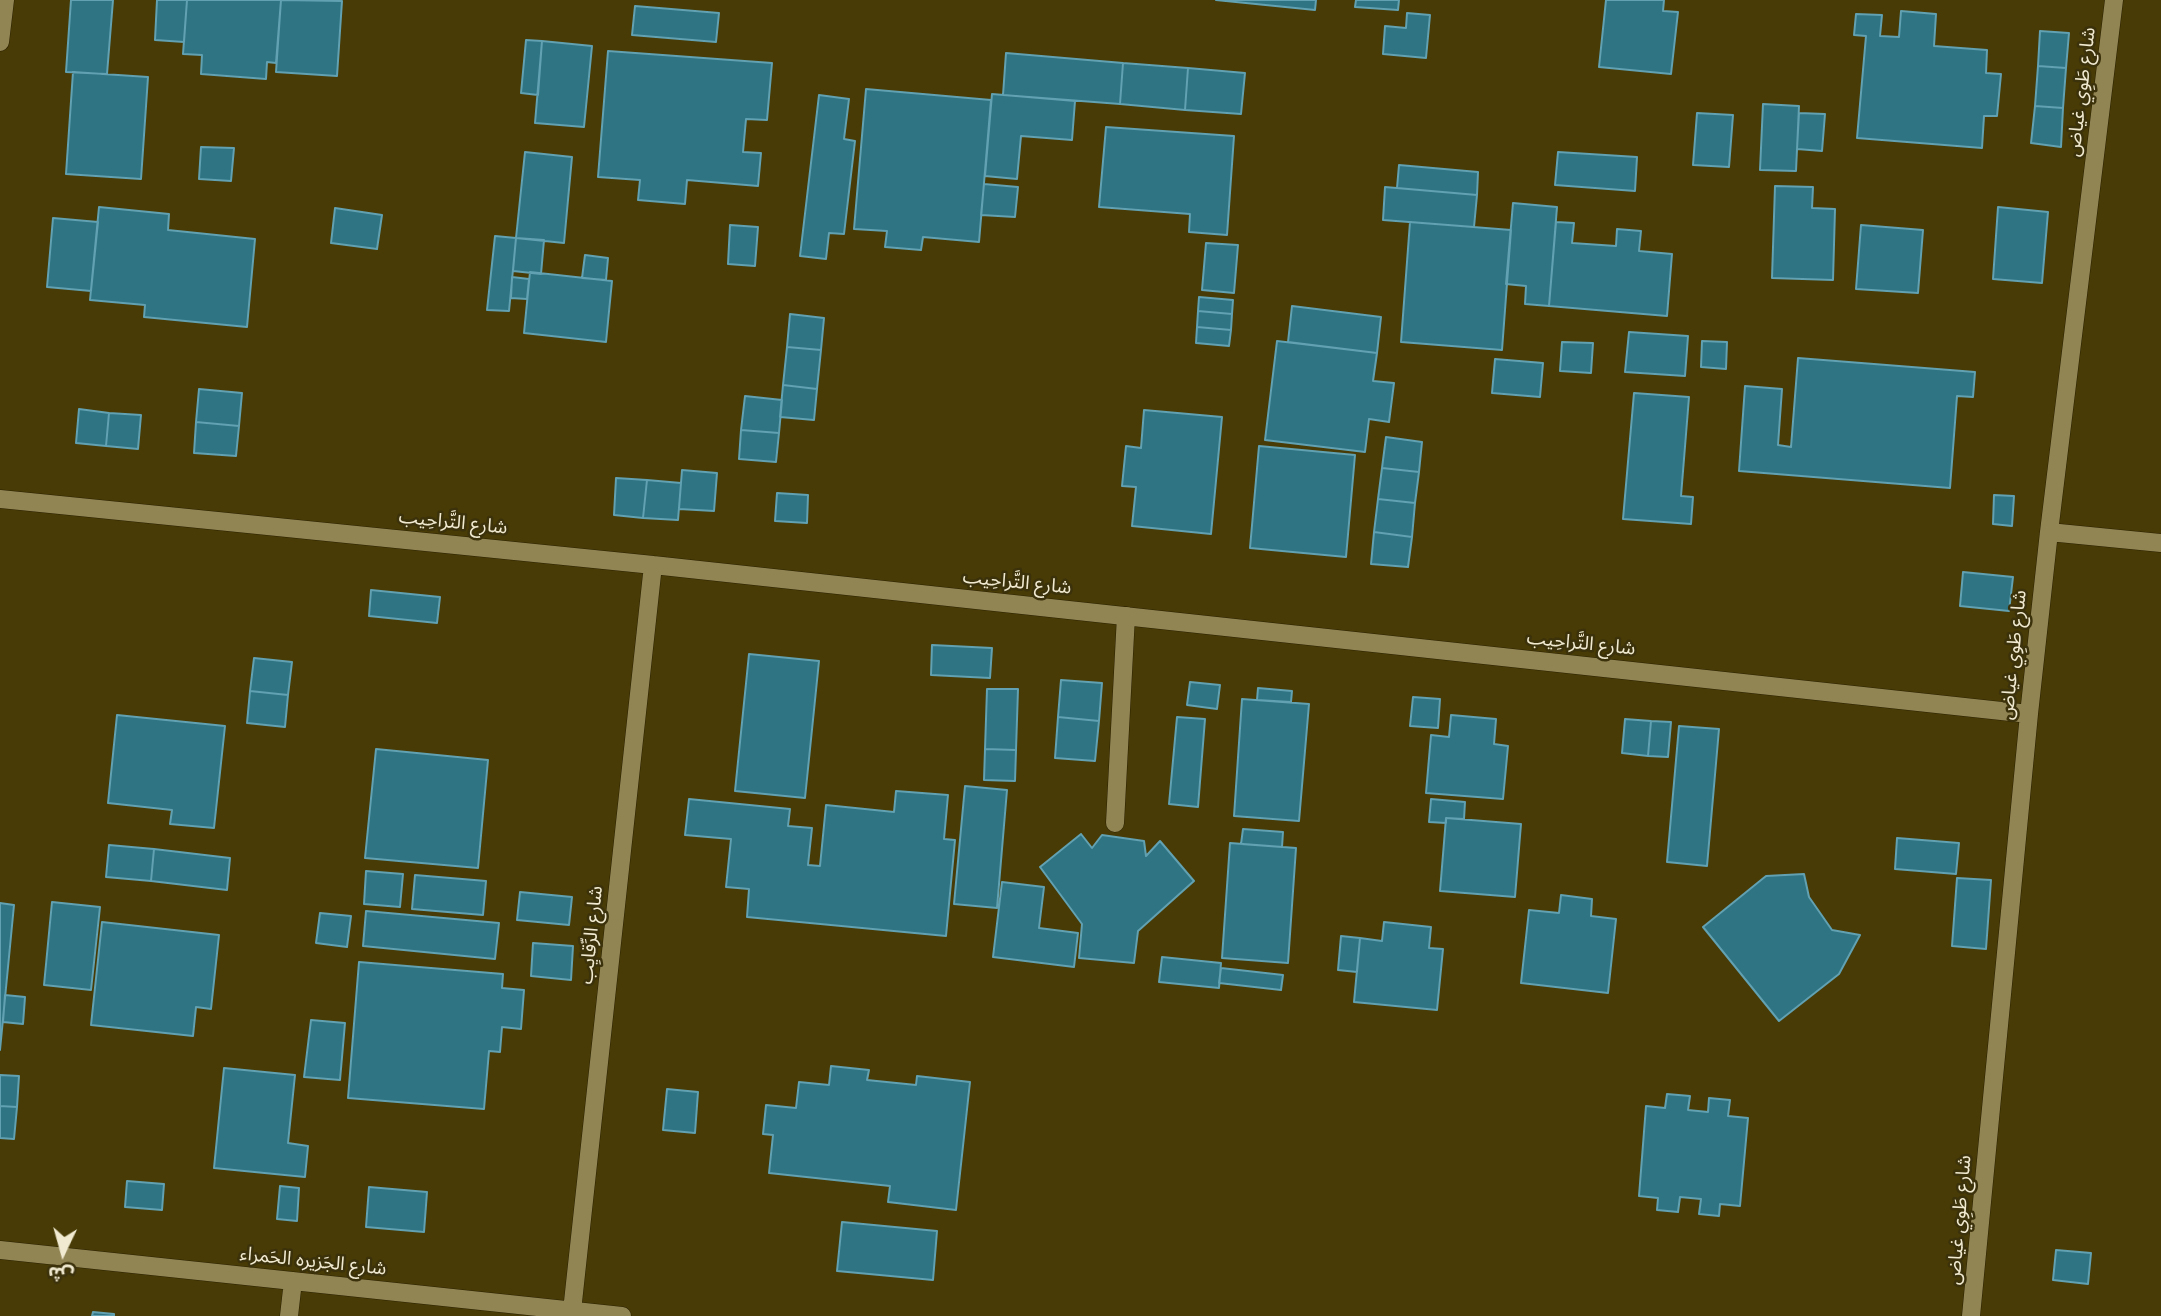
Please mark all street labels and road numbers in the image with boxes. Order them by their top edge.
street label: شارع طَوِي غياض [2063,26,2101,158]
street label: شارع التَّراحِيب [398,506,508,540]
street label: شارع التَّراحِيب [962,566,1072,600]
street label: شارع طَوِي غياض [1996,589,2032,721]
street label: شارع التَّراحِيب [1526,627,1636,661]
street label: شارع الرِّقايِب [575,885,609,985]
street label: شارع طَوِي غياض [1943,1154,1977,1286]
street label: شارع الجَزيره الحَمراء [238,1243,388,1281]

